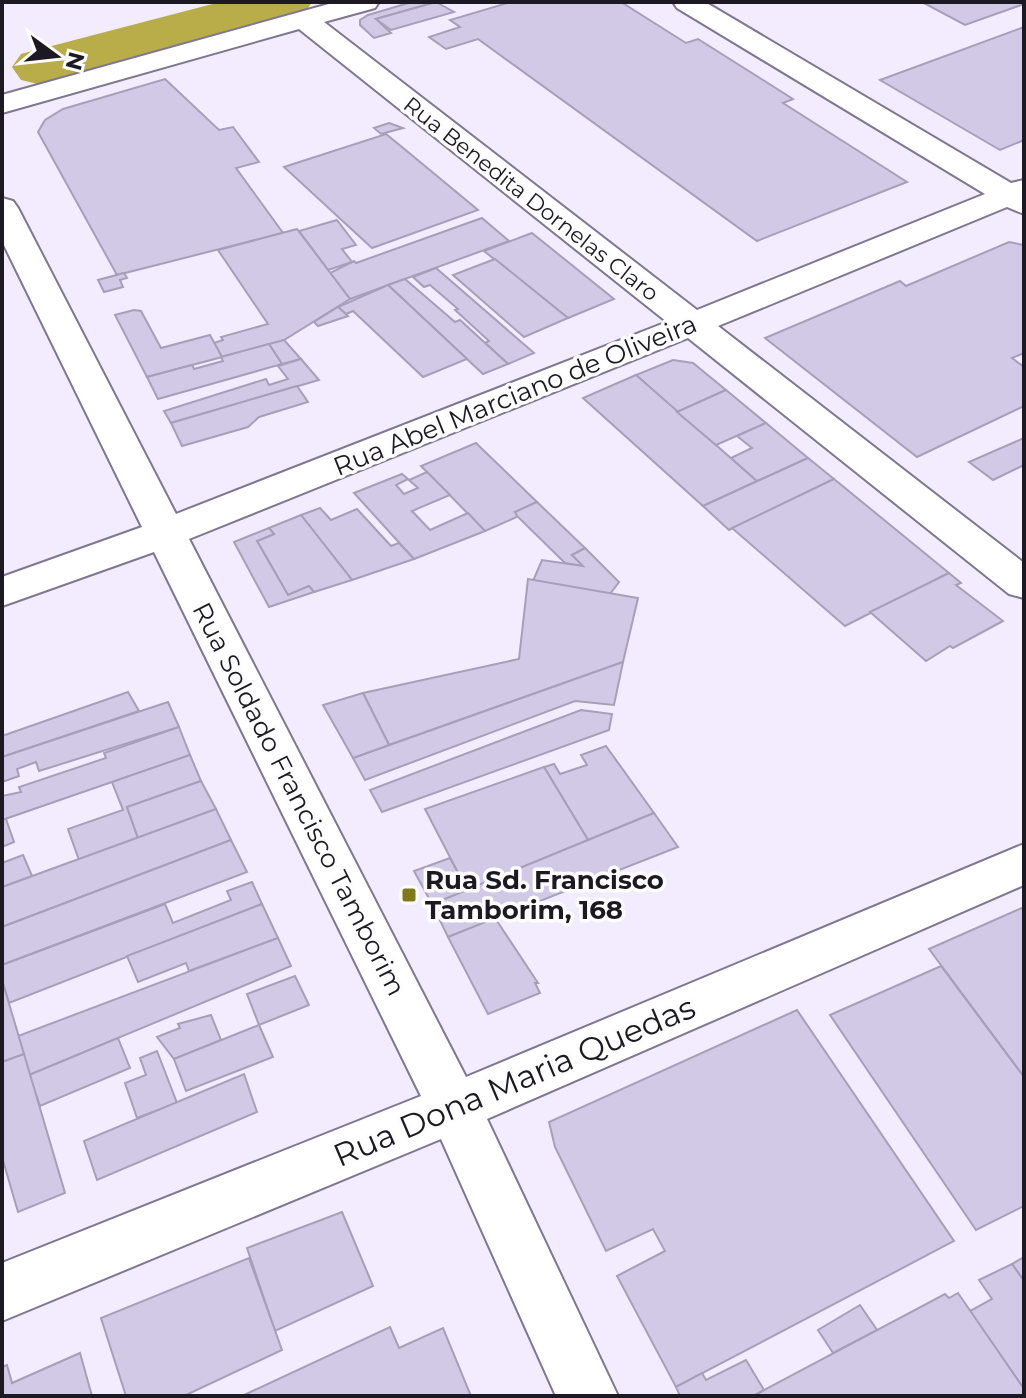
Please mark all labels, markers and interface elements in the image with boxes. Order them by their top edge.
north arrow [16,16,96,96]
text: N [59,49,90,73]
street label: Rua Benedita Dornelas Claro [398,91,664,307]
street label: Rua Abel Marciano de Oliveira [329,307,701,483]
street label: Rua Soldado Francisco Tamborim [185,597,413,1001]
place label: Rua Sd. Francisco Tamborim, 168 [425,864,664,926]
marker: Rua Sd. Francisco Tamborim, 168 [400,886,418,904]
street label: Rua Dona Maria Quedas [327,987,701,1175]

